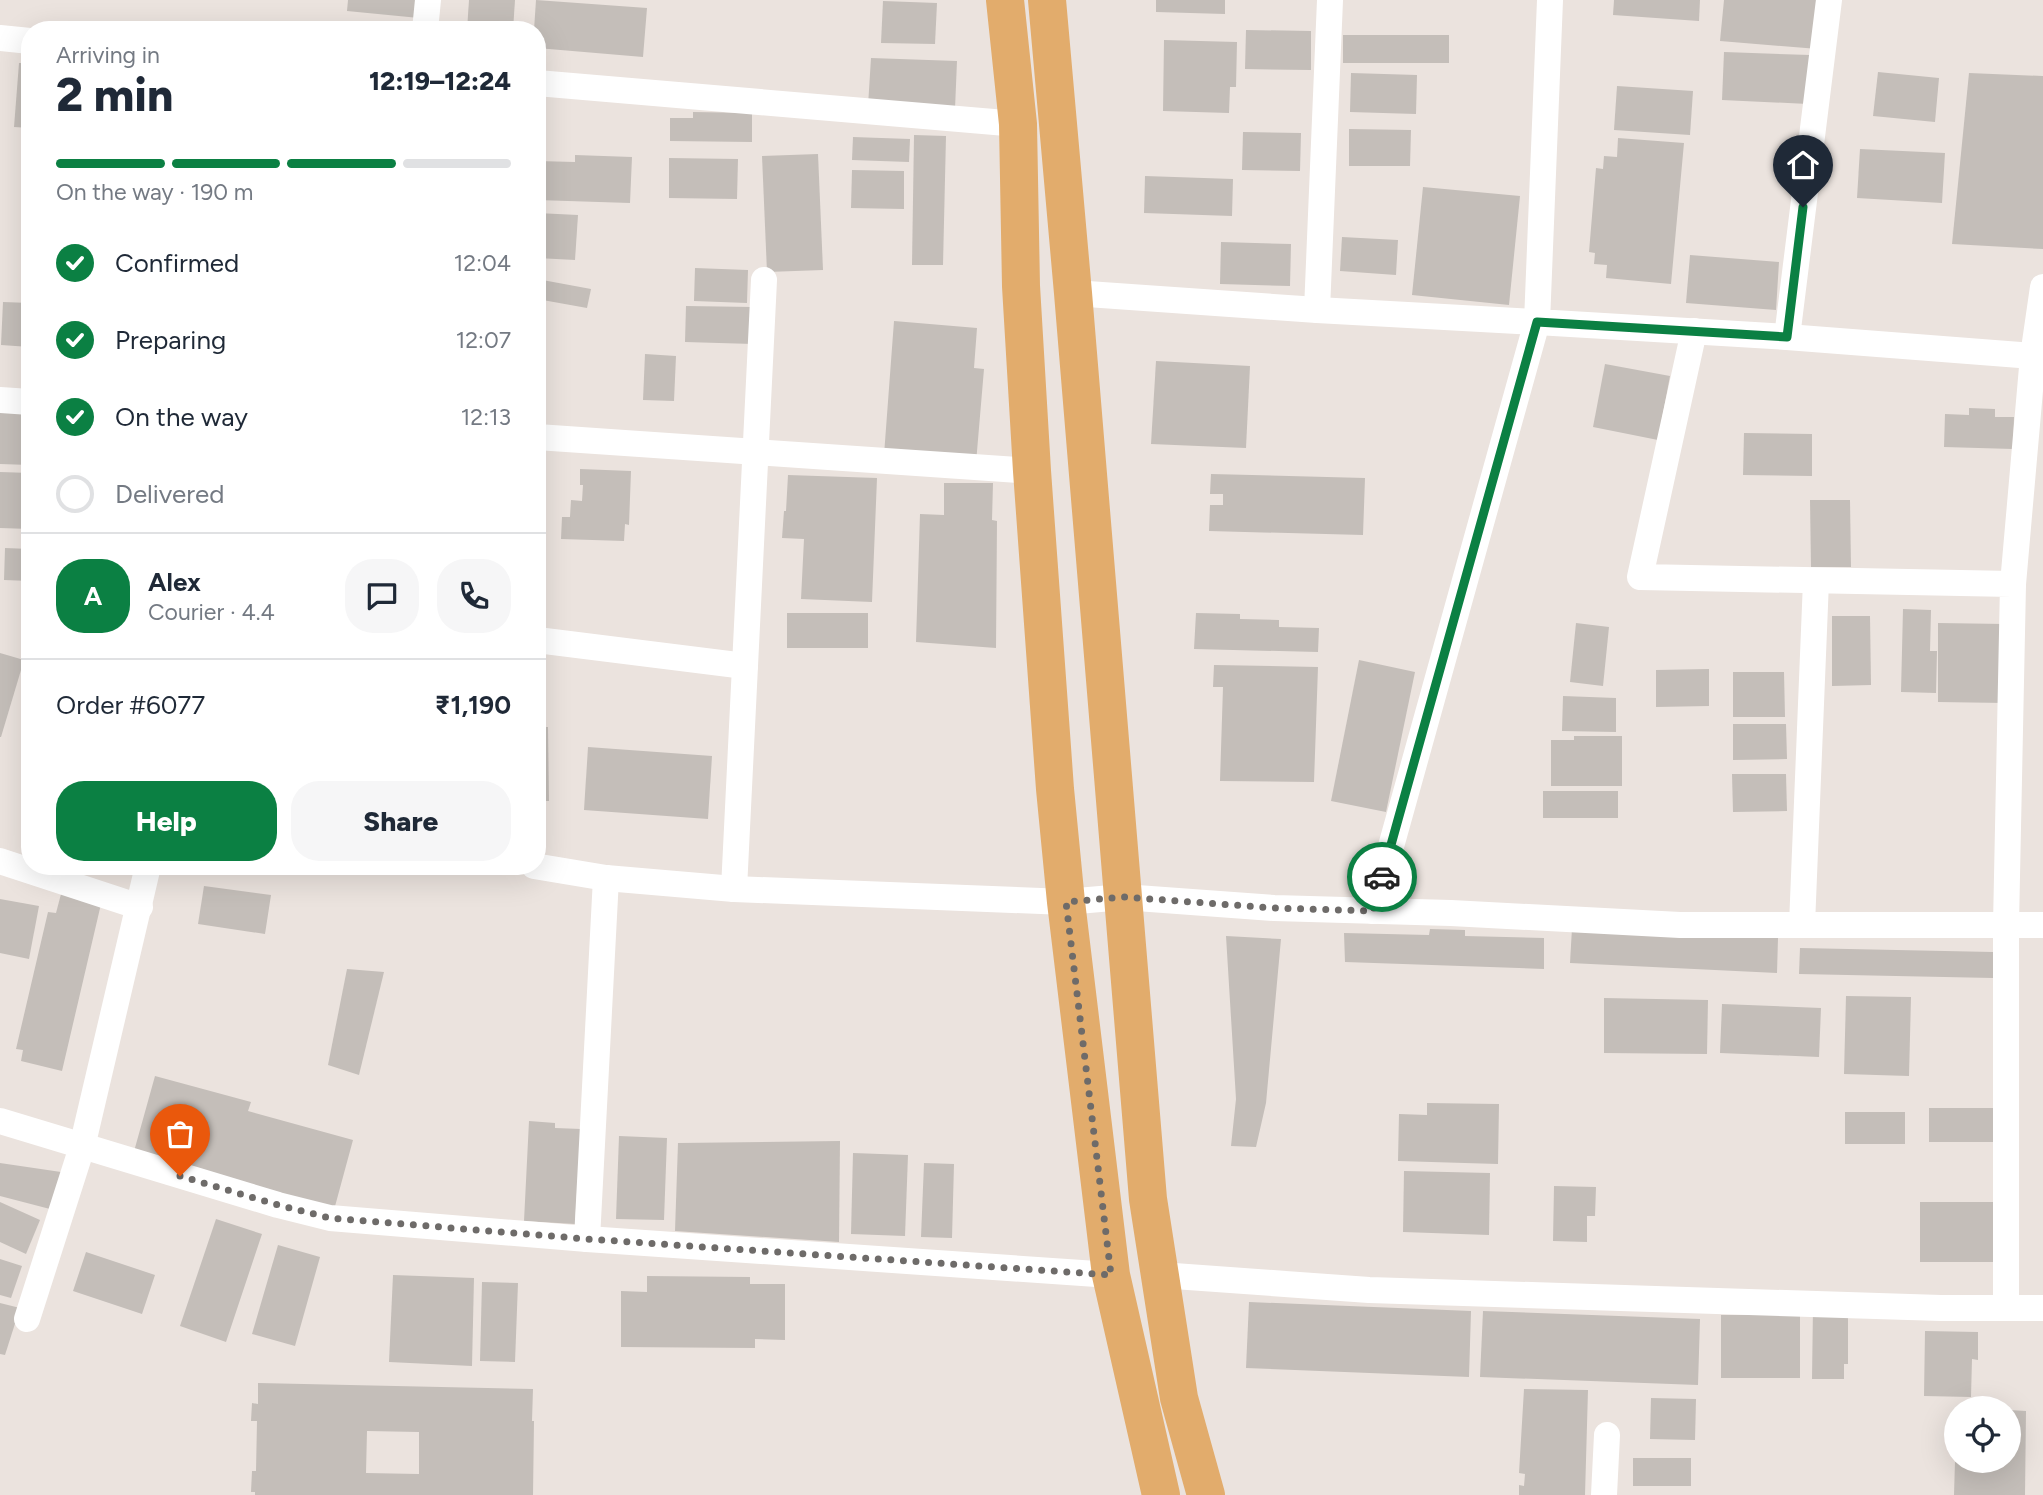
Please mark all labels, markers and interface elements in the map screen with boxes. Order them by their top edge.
text: Arriving in [56,41,160,69]
text: 12:19–12:24 [369,65,511,97]
text: 2 min [56,67,173,123]
pin [1773,135,1833,207]
icon: home [1784,146,1822,184]
text: On the way · 190 m [56,178,253,206]
icon: check [56,244,94,282]
text: Confirmed [115,247,239,279]
text: 12:04 [454,249,511,277]
icon: check [56,321,94,359]
text: Preparing [115,324,226,356]
text: 12:07 [456,326,511,354]
icon: check [56,398,94,436]
text: On the way [115,401,248,433]
text: 12:13 [461,403,511,431]
text: Delivered [115,478,224,510]
button: chat [345,559,419,633]
button: phone [437,559,511,633]
text: Alex [148,566,201,598]
text: A [84,580,102,612]
text: Courier · 4.4 [148,598,275,626]
text: Order #6077 [56,689,205,721]
text: ₹1,190 [435,689,511,721]
button: Help [56,781,277,861]
button: Share [291,781,511,861]
courier [1347,842,1417,912]
icon: car [1363,858,1401,896]
pin [150,1104,210,1176]
icon: bag [161,1115,199,1153]
map controls [1944,1396,2021,1473]
button: locate [1944,1396,2021,1473]

